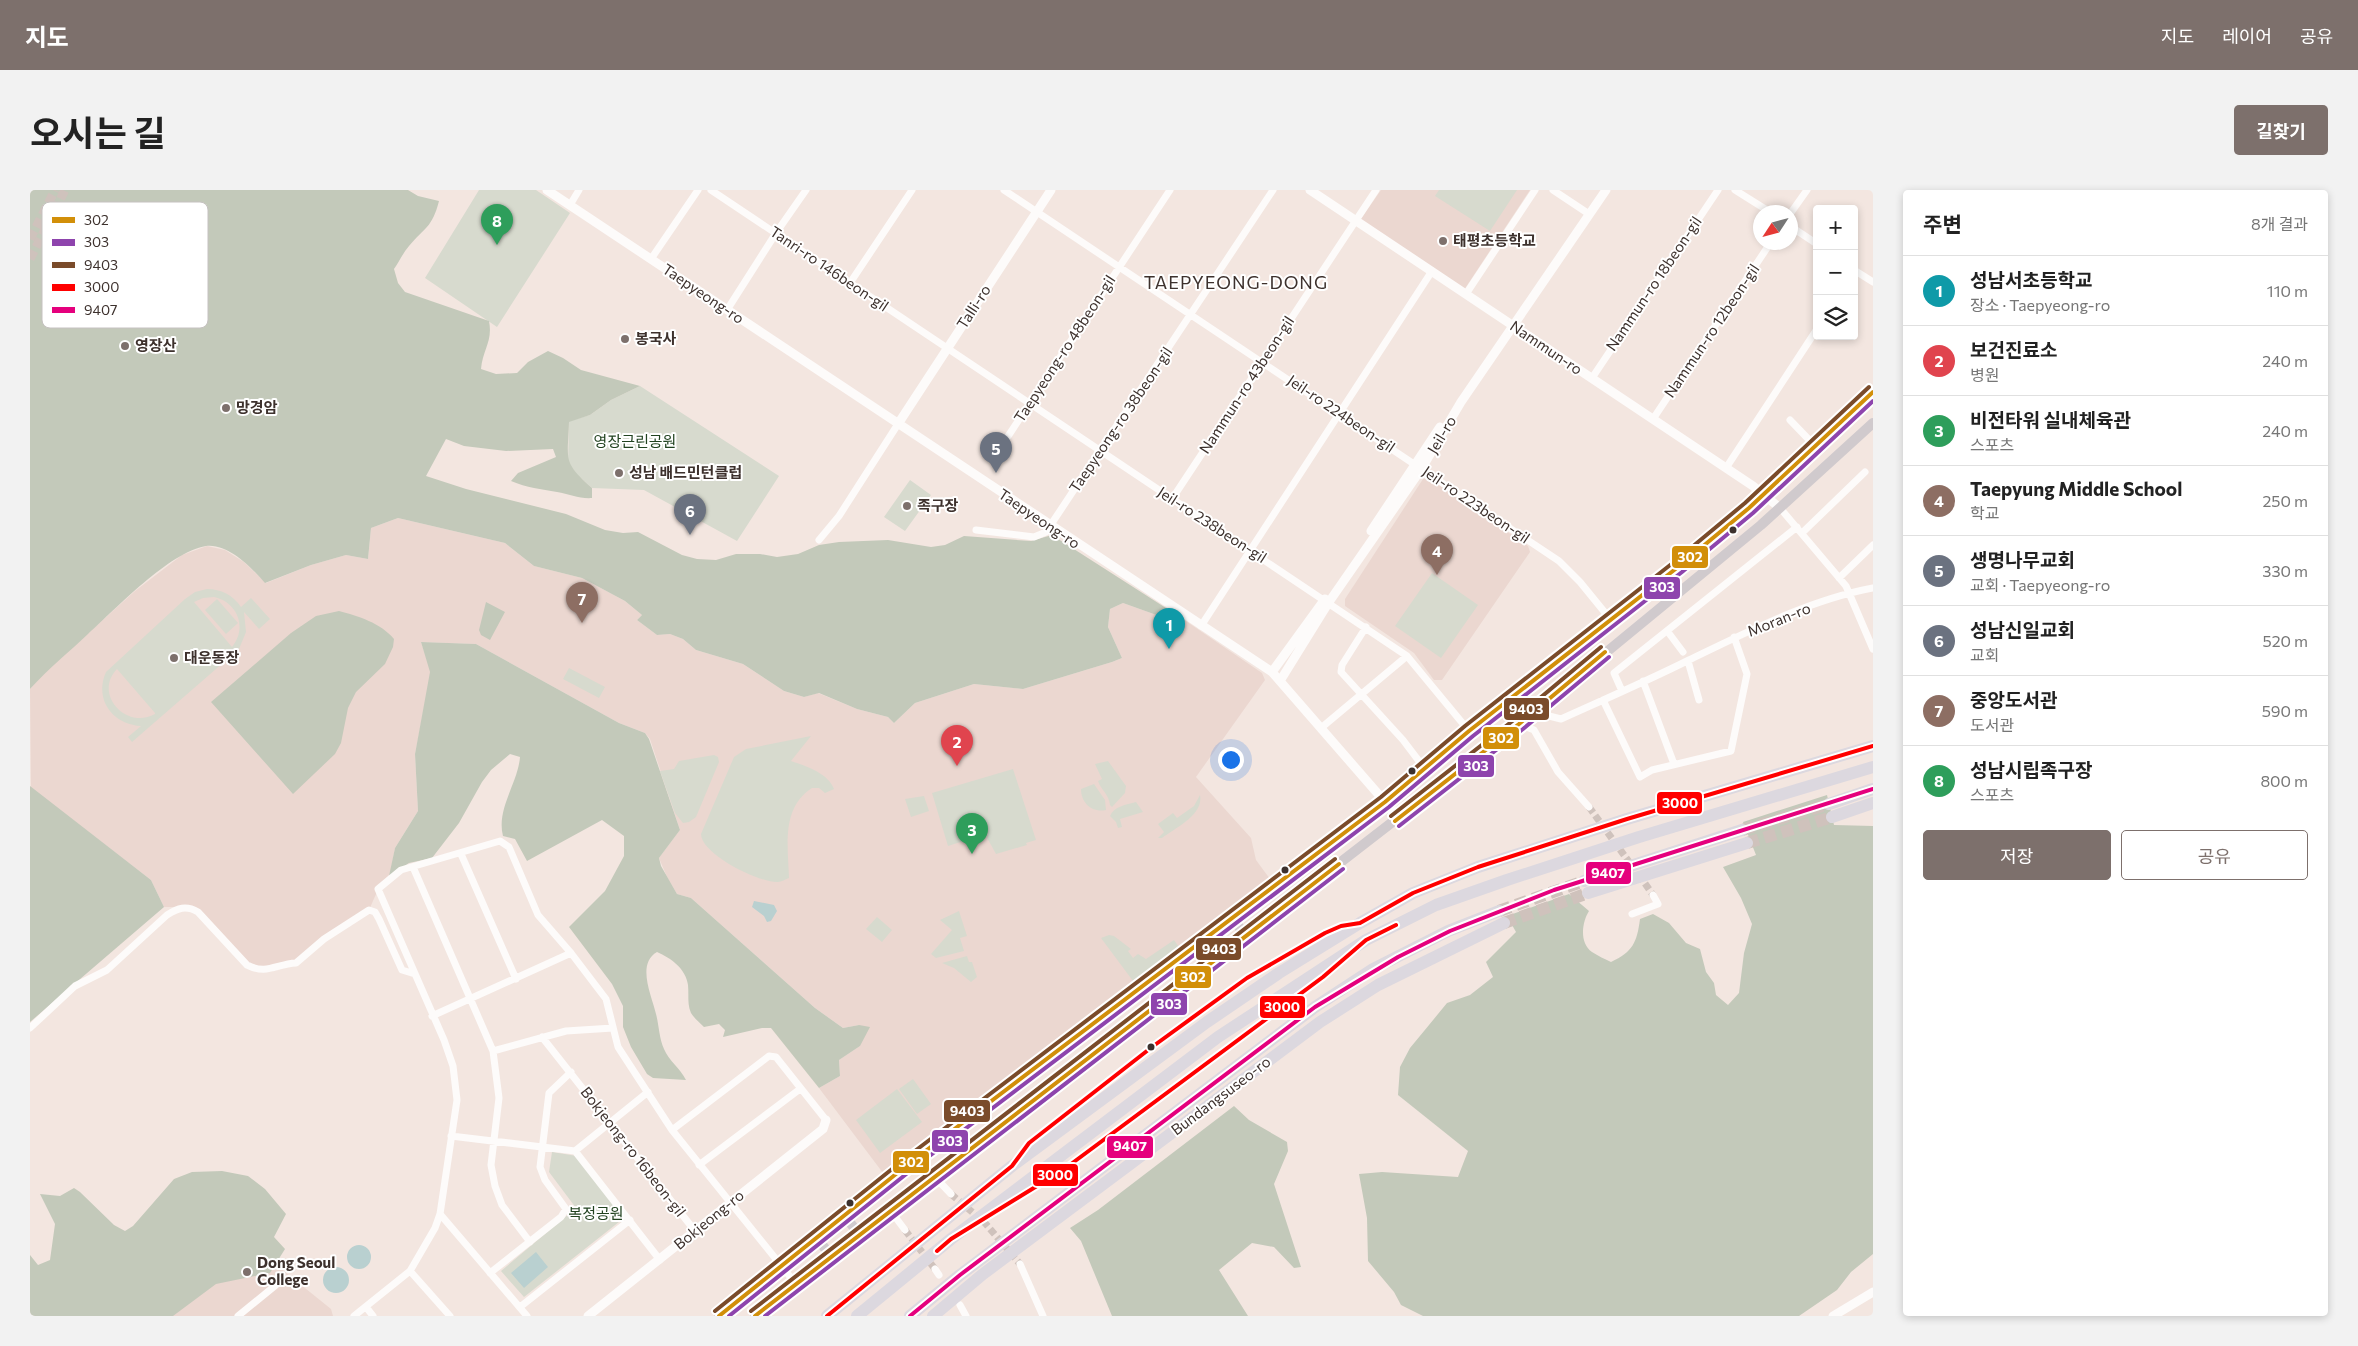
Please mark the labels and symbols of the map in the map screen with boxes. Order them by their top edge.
legend [42,202,208,328]
pin: 8 [481,204,513,245]
north arrow [1753,205,1798,250]
text: 302 [84,211,109,228]
street label: Nammun-ro 18beon-gil [1601,213,1705,354]
street label: Tanri-ro 146beon-gil [767,222,892,315]
place label: 태평초등학교 [1453,231,1536,249]
text: 303 [84,233,109,250]
marker: 태평초등학교 [1437,235,1449,247]
text: 9403 [84,256,118,273]
street label: Taepyeong-ro [659,259,748,327]
street label: Nammun-ro 12beon-gil [1660,260,1763,401]
street label: Taepyeong-ro 48beon-gil [1010,271,1119,425]
district label: TAEPYEONG-DONG [1144,271,1328,293]
text: 3000 [84,278,119,295]
street label: Talli-ro [952,281,994,332]
text: 9407 [84,301,117,318]
street label: Nammun-ro 43beon-gil [1195,312,1297,457]
street label: Nammun-ro [1507,316,1586,378]
place label: 봉국사 [635,329,677,347]
marker: 봉국사 [619,333,631,345]
place label: 영장산 [135,336,177,354]
marker: 영장산 [119,340,131,352]
street label: Taepyeong-ro 38beon-gil [1065,343,1176,496]
street label: Jeil-ro 224beon-gil [1284,371,1399,456]
place label: 망경암 [236,398,278,416]
marker: 망경암 [220,402,232,414]
street label: Jeil-ro [1423,412,1459,457]
park label: 영장근린공원 [594,432,676,450]
pin: 5 [980,432,1012,473]
street label: Jeil-ro 223beon-gil [1419,462,1534,547]
place label: 성남 배드민턴클럽 [629,463,742,481]
marker: 성남 배드민턴클럽 [613,467,625,479]
street label: Jeil-ro 238beon-gil [1155,482,1270,566]
street label: Taepyeong-ro [995,484,1084,552]
pin: 6 [674,494,706,535]
place label: 족구장 [917,496,959,514]
marker: 족구장 [901,500,913,512]
unlabelled marker [1728,525,1738,535]
pin: 4 [1421,534,1453,575]
line badge: 302 [1671,545,1709,569]
text: 302 [1677,548,1703,565]
line badge: 303 [1643,576,1681,600]
text: 303 [1649,578,1675,595]
pin: 7 [566,582,598,623]
street label: Moran-ro [1744,598,1813,640]
pin: 1 [1153,608,1185,649]
place label: 대운동장 [184,648,239,666]
marker: 대운동장 [168,652,180,664]
line badge: 9403 [1503,697,1550,721]
text: 9403 [1509,700,1543,717]
pin: 2 [941,725,973,766]
line badge: 302 [1482,726,1520,750]
text: 302 [1488,729,1514,746]
your location [1218,747,1244,773]
line badge: 303 [1457,754,1495,778]
text: 303 [1463,757,1489,774]
unlabelled marker [1407,766,1417,776]
line badge: 3000 [1656,791,1703,815]
text: 3000 [1662,794,1698,811]
pin: 3 [956,813,988,854]
line badge: 9407 [1585,861,1632,885]
text: 9407 [1591,864,1625,881]
unlabelled marker [1280,865,1290,875]
line badge: 9403 [1195,937,1242,961]
text: 9403 [1202,940,1236,957]
line badge: 302 [1174,965,1212,989]
text: 302 [1180,968,1206,985]
line badge: 303 [1150,992,1188,1016]
text: 303 [1156,995,1182,1012]
line badge: 3000 [1259,995,1306,1019]
text: 3000 [1264,998,1300,1015]
unlabelled marker [1146,1042,1156,1052]
street label: Bundangsuseo-ro [1167,1052,1274,1138]
street label: Bokjeong-ro 16beon-gil [578,1083,690,1220]
line badge: 9403 [943,1099,991,1123]
text: 9403 [950,1102,984,1119]
line badge: 303 [931,1129,969,1153]
text: 303 [937,1132,963,1149]
line badge: 9407 [1106,1135,1154,1159]
text: 9407 [1113,1137,1147,1154]
line badge: 302 [892,1150,930,1174]
text: 302 [898,1153,924,1170]
line badge: 3000 [1032,1163,1079,1187]
text: 3000 [1037,1166,1073,1183]
street label: Bokjeong-ro [670,1185,747,1253]
unlabelled marker [845,1198,855,1208]
park label: 복정공원 [568,1204,624,1222]
place label: Dong Seoul College [257,1253,335,1288]
marker: Dong Seoul College [241,1266,253,1278]

